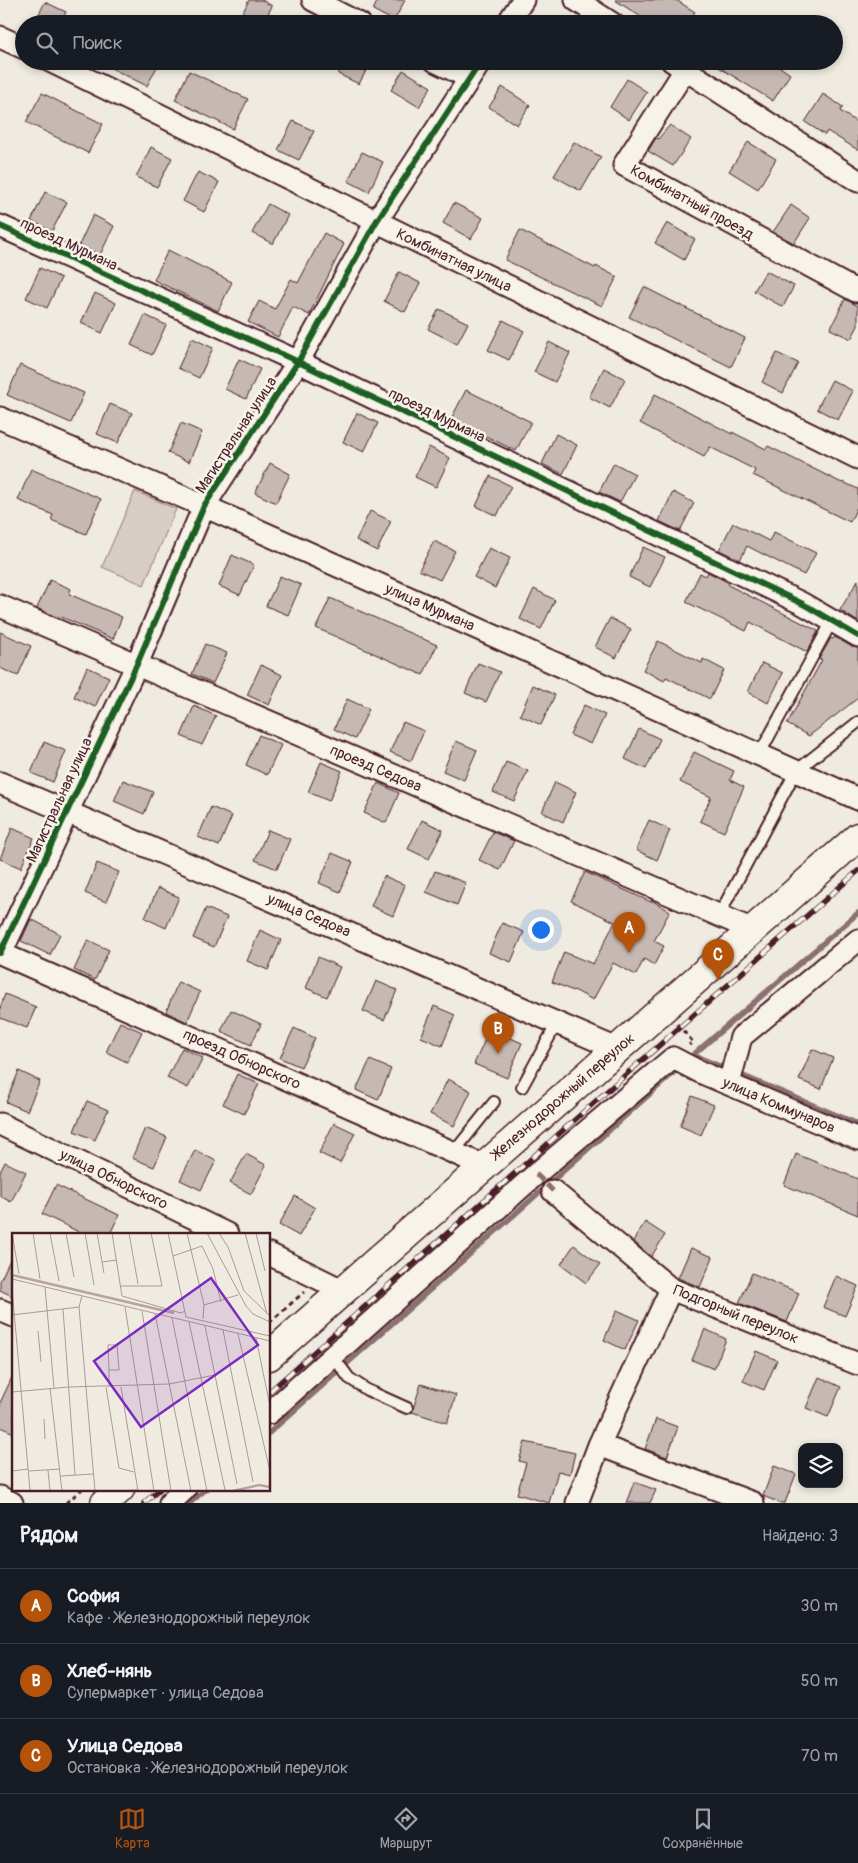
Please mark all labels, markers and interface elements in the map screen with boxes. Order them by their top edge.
search box [15,15,843,70]
icon: search [33,29,61,57]
text: Поиск [73,31,123,55]
street label: Комбинатный проезд [627,161,757,244]
street label: проезд Мурмана [17,214,121,275]
street label: Комбинатная улица [393,224,515,297]
street label: Магистральная улица [192,373,281,497]
street label: проезд Мурмана [385,384,488,447]
street label: улица Мурмана [381,579,478,636]
street label: Магистральная улица [22,735,97,866]
street label: проезд Седова [327,741,425,796]
street label: улица Седова [263,889,353,942]
pin: A [613,912,645,953]
your location [528,917,554,943]
pin: C [702,939,734,980]
pin: B [482,1013,514,1054]
street label: проезд Обнорского [180,1025,304,1094]
street label: Железнодорожный переулок [486,1029,639,1165]
street label: улица Коммунаров [719,1073,838,1138]
street label: улица Обнорского [56,1145,171,1214]
inset map [12,1233,270,1490]
street label: Подгорный переулок [670,1281,801,1348]
map controls [798,1443,843,1488]
button: layers [798,1443,843,1488]
text: Рядом [20,1522,78,1549]
text: Найдено: 3 [762,1526,838,1546]
text: София [67,1584,120,1608]
text: A [31,1596,41,1616]
text: 30 m [800,1596,838,1616]
text: Кафе · Железнодорожный переулок [67,1608,311,1628]
text: Хлеб-нянь [67,1659,152,1683]
text: B [31,1671,41,1691]
text: 50 m [801,1671,838,1691]
text: Супермаркет · улица Седова [67,1683,264,1703]
text: Улица Седова [67,1734,183,1758]
text: C [31,1746,41,1766]
text: 70 m [801,1746,838,1766]
text: Остановка · Железнодорожный переулок [67,1758,348,1778]
tab: Карта [115,1805,150,1852]
tab: Маршрут [380,1805,432,1852]
tab: Сохранённые [662,1805,743,1852]

